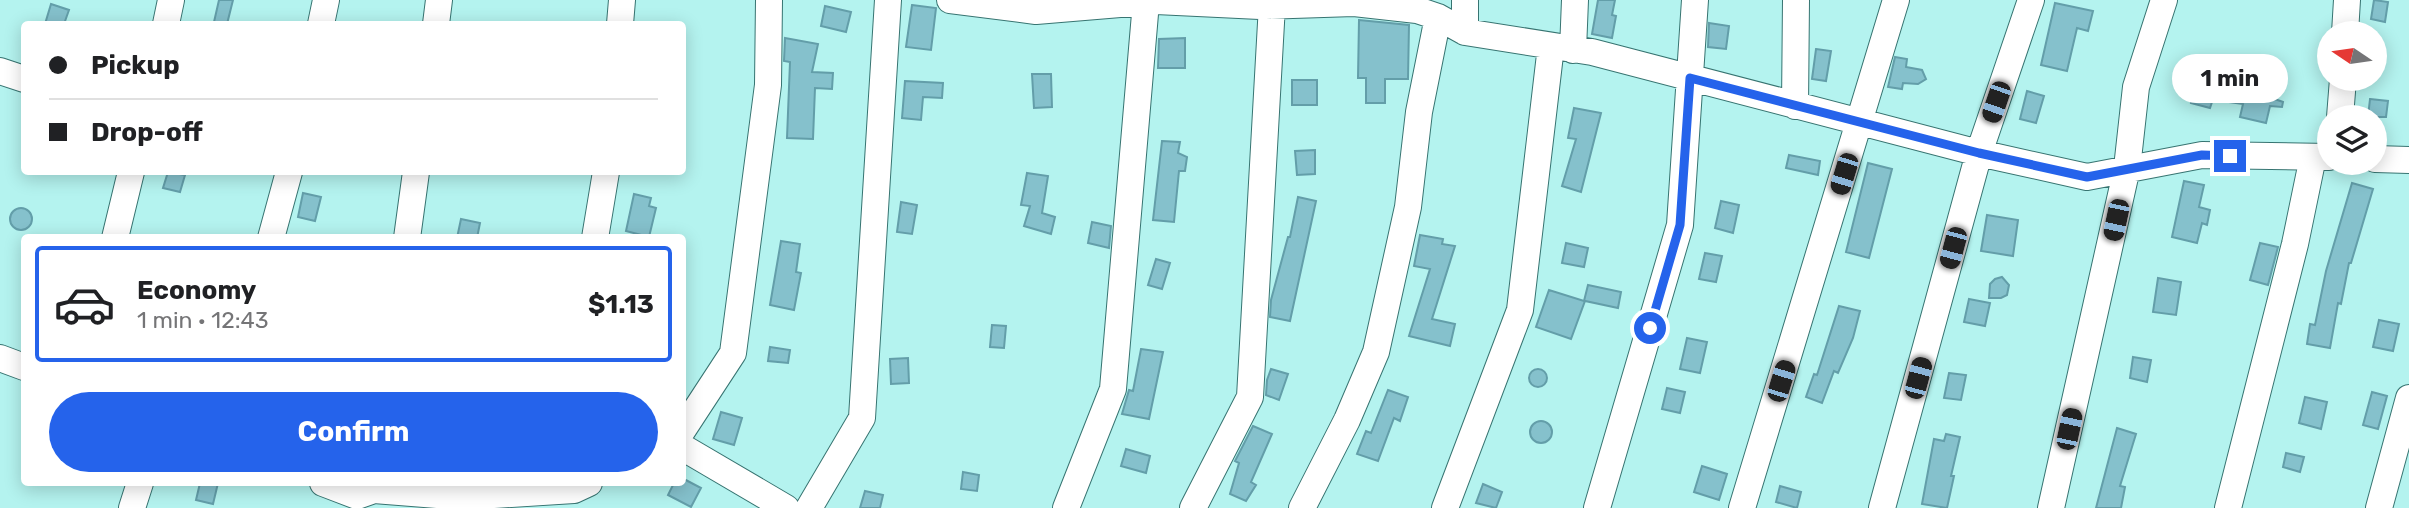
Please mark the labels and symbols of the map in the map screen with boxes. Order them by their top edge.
north arrow [2317,21,2387,91]
callout: 1 min [2172,54,2288,104]
car [1980,79,2013,125]
route end [2214,140,2246,172]
car [1828,151,1861,197]
car [2102,197,2131,243]
car [1938,225,1969,271]
route start [1634,312,1666,344]
car [1903,355,1934,401]
car [1765,358,1798,404]
car [2055,406,2084,452]

